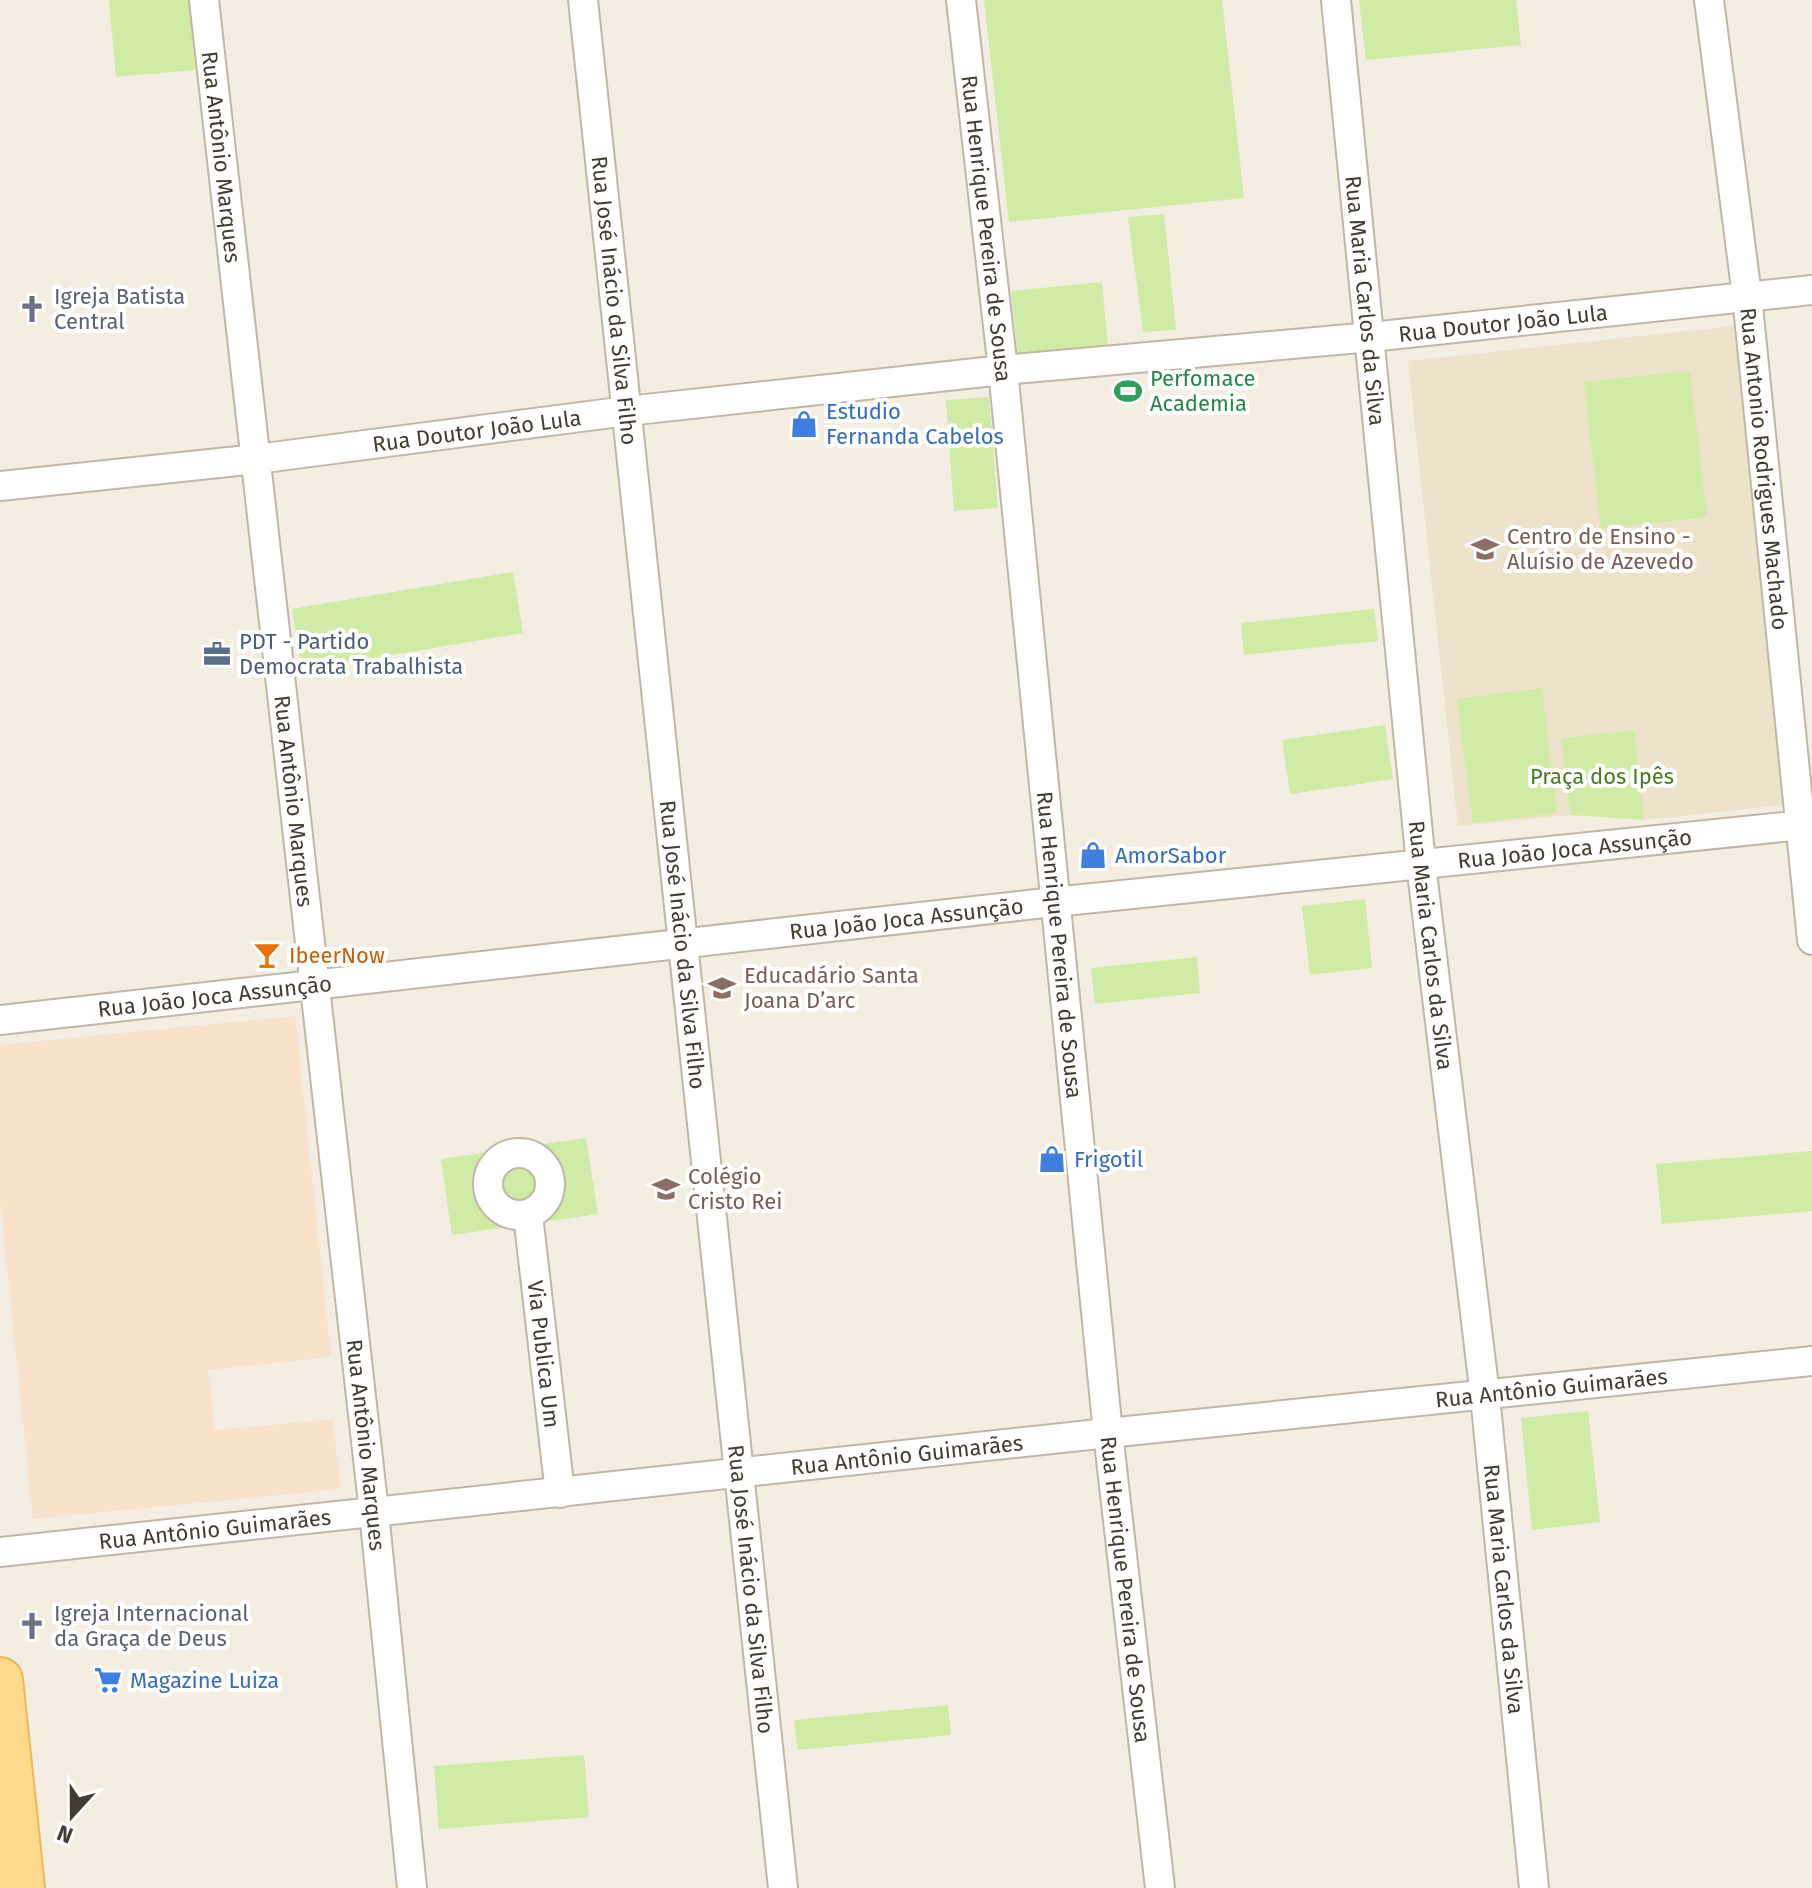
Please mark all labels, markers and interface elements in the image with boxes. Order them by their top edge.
street label: Rua Antônio Marques [196,50,246,264]
street label: Rua Henrique Pereira de Sousa [956,74,1017,383]
street label: Rua José Inácio da Silva Filho [586,154,643,446]
street label: Rua Maria Carlos da Silva [1339,174,1391,427]
place label: Igreja Batista Central [54,283,185,335]
church icon: Igreja Batista Central [17,294,47,324]
street label: Rua Doutor João Lula [1397,299,1609,348]
street label: Rua Antonio Rodrigues Machado [1734,306,1794,631]
place label: Perfomace Academia [1150,365,1256,417]
sports icon: Perfomace Academia [1113,376,1143,406]
place label: Estudio Fernanda Cabelos [826,398,1004,450]
street label: Rua Doutor João Lula [371,404,583,458]
shop icon: Estudio Fernanda Cabelos [789,409,819,439]
place label: Centro de Ensino - Aluísio de Azevedo [1507,523,1694,575]
school or university icon: Centro de Ensino - Aluísio de Azevedo [1470,534,1500,564]
place label: PDT - Partido Democrata Trabalhista [239,628,463,680]
office icon: PDT - Partido Democrata Trabalhista [202,639,232,669]
street label: Rua Antônio Marques [268,694,319,908]
park label: Praça dos Ipês [1530,763,1674,790]
street label: Rua Henrique Pereira de Sousa [1031,790,1088,1100]
street label: Rua José Inácio da Silva Filho [654,799,711,1091]
street label: Rua Maria Carlos da Silva [1403,819,1459,1072]
street label: Rua João Joca Assunção [1456,823,1693,874]
shop icon: AmorSabor [1078,840,1108,870]
place label: AmorSabor [1115,842,1227,869]
street label: Rua João Joca Assunção [788,893,1025,946]
bar icon: IbeerNow [252,940,282,970]
place label: IbeerNow [289,942,385,969]
place label: Educadário Santa Joana D’arc [744,962,919,1014]
street label: Rua João Joca Assunção [96,970,333,1023]
school or university icon: Educadário Santa Joana D’arc [707,973,737,1003]
shop icon: Frigotil [1037,1144,1067,1174]
place label: Frigotil [1074,1146,1143,1173]
place label: Colégio Cristo Rei [688,1163,782,1215]
school or university icon: Colégio Cristo Rei [651,1174,681,1204]
street label: Via Publica Um [522,1279,565,1429]
street label: Rua Antônio Marques [341,1338,391,1552]
street label: Rua Antônio Guimarães [1434,1363,1669,1413]
street label: Rua Antônio Guimarães [789,1429,1024,1481]
street label: Rua Henrique Pereira de Sousa [1094,1435,1156,1744]
street label: Rua José Inácio da Silva Filho [722,1443,780,1735]
street label: Rua Maria Carlos da Silva [1478,1463,1530,1715]
street label: Rua Antônio Guimarães [97,1504,332,1555]
place label: Igreja Internacional da Graça de Deus [54,1600,249,1652]
church icon: Igreja Internacional da Graça de Deus [17,1611,47,1641]
supermarket icon: Magazine Luiza [93,1665,123,1695]
place label: Magazine Luiza [130,1667,279,1694]
north arrow [32,1776,112,1856]
text: N [53,1819,77,1849]

